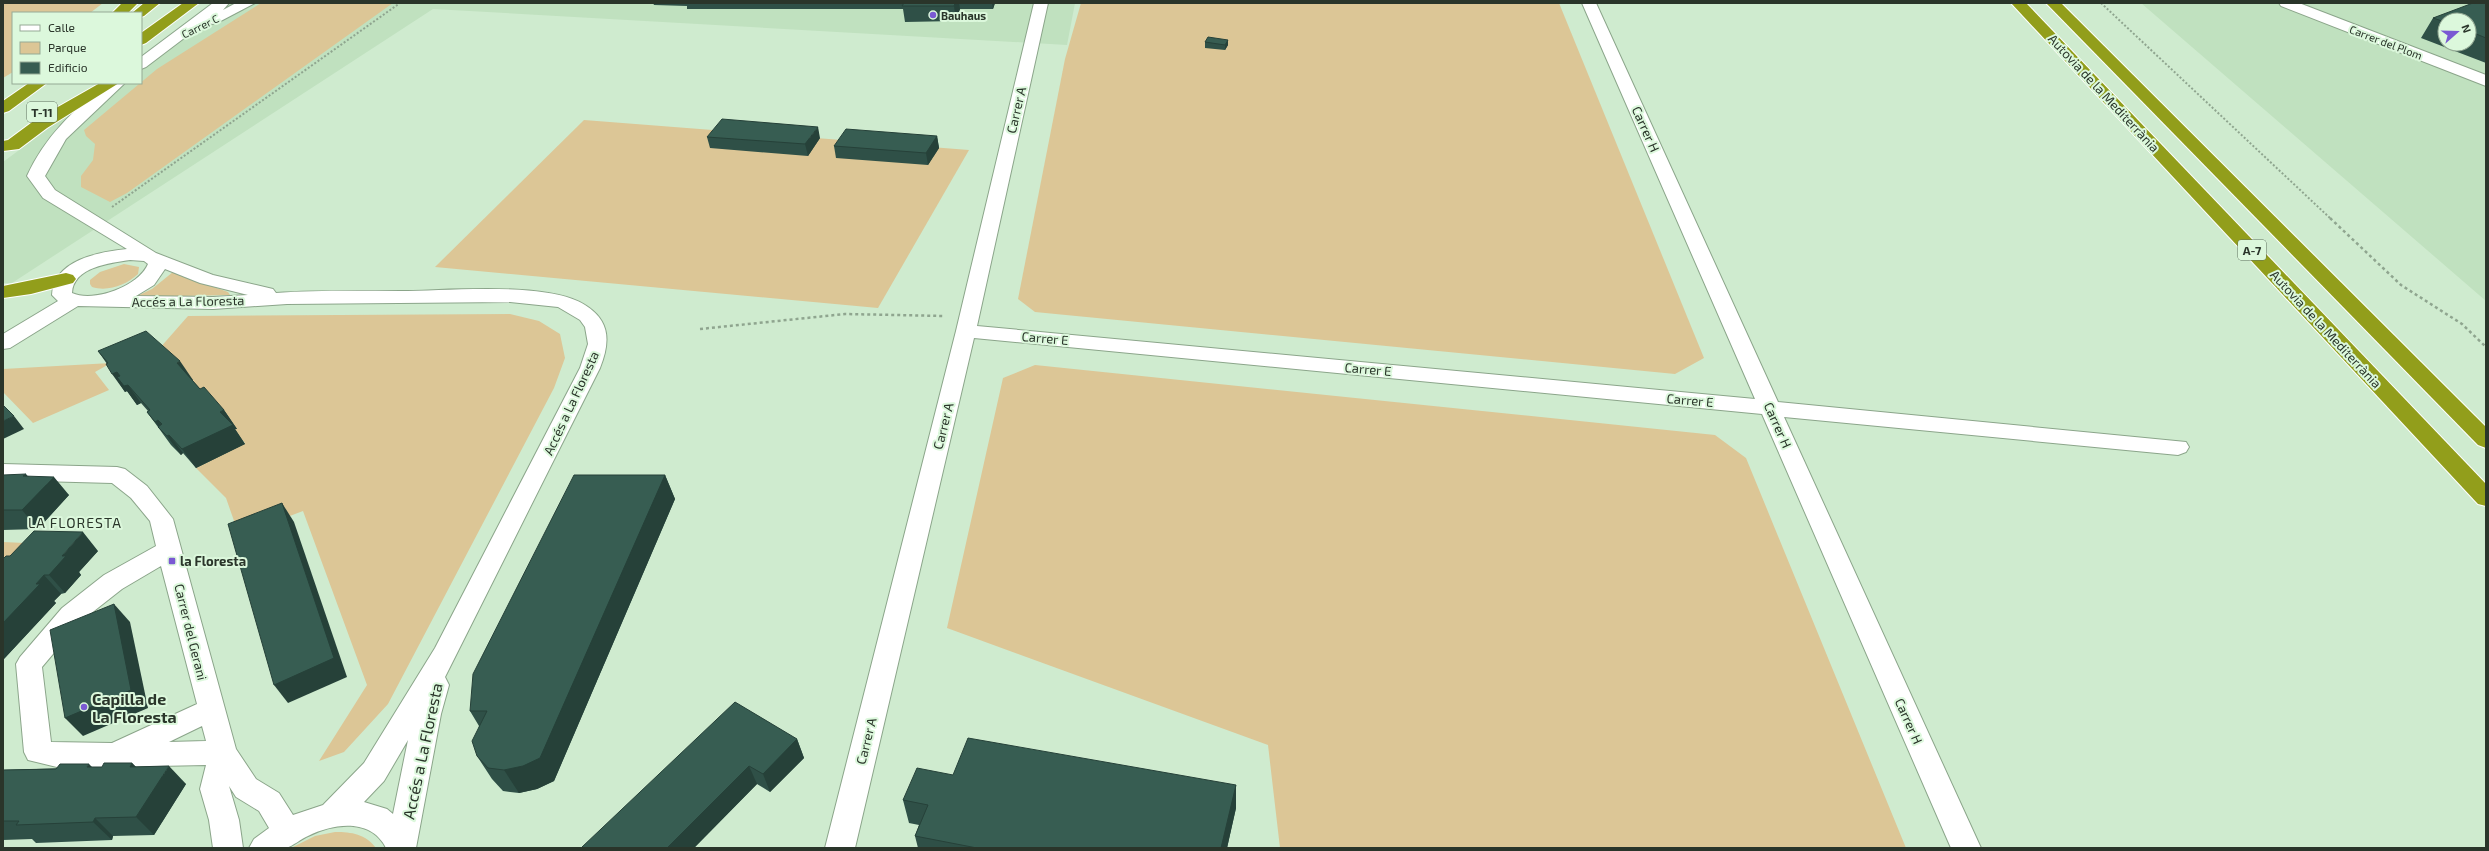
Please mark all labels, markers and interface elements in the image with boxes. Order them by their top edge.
place label: Bauhaus [941,9,986,22]
marker: Bauhaus [928,10,938,20]
street label: Carrer C [179,11,221,41]
legend [12,12,142,84]
north arrow [2437,12,2477,52]
text: Calle [48,20,75,34]
street label: Carrer del Plom [2348,22,2424,62]
text: N [2459,22,2474,34]
street label: Autovia de la Mediterrània [2045,31,2163,155]
text: Parque [48,40,86,54]
text: Edificio [48,60,88,74]
street label: Carrer A [1003,85,1029,135]
road number: T-11 [27,102,57,122]
street label: Carrer H [1629,104,1663,154]
road number: A-7 [2238,240,2266,260]
street label: Autovia de la Mediterrània [2267,267,2385,391]
street label: Accés a La Floresta [131,292,245,310]
street label: Carrer E [1021,328,1069,348]
street label: Accés a La Floresta [540,348,602,458]
street label: Carrer E [1344,359,1392,379]
street label: Carrer E [1666,390,1714,410]
street label: Carrer H [1761,400,1795,450]
street label: Carrer A [930,401,956,451]
district label: LA FLORESTA [28,514,122,531]
place label: la Floresta [180,553,246,569]
marker: la Floresta [167,556,177,566]
street label: Carrer del Gerani [171,582,211,682]
street label: Accés a La Floresta [398,681,446,821]
place label: Capilla de La Floresta [92,689,177,726]
street label: Carrer H [1892,696,1926,746]
marker: Capilla de La Floresta [79,702,89,712]
street label: Carrer A [853,716,879,766]

